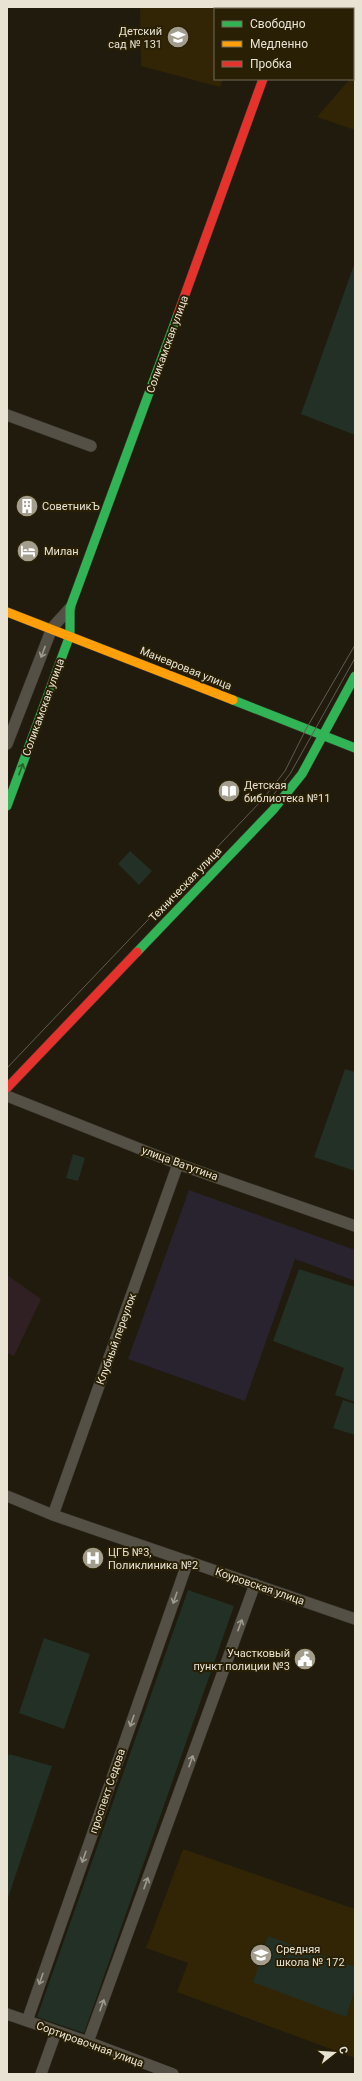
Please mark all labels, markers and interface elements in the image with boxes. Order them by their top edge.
legend [214,8,354,80]
text: Свободно [250,17,306,31]
school or university icon: Детский сад № 131 [165,24,191,50]
place label: Детский сад № 131 [108,25,162,51]
text: Медленно [250,37,308,51]
text: Пробка [250,57,292,71]
street label: Соликамская улица [144,294,191,395]
building icon: СоветникЪ [14,493,40,519]
place label: СоветникЪ [42,500,100,513]
hotel icon: Милан [15,538,41,564]
place label: Милан [44,545,79,558]
street label: Маневровая улица [138,644,234,693]
one-way arrow [38,645,46,657]
street label: Соликамская улица [20,657,67,758]
one-way arrow [17,763,25,775]
library icon: Детская библиотека №11 [216,778,242,804]
place label: Детская библиотека №11 [244,779,330,805]
street label: Техническая улица [146,844,224,924]
street label: улица Ватутина [140,1144,220,1183]
street label: Клубный переулок [94,1292,139,1387]
hospital icon: ЦГБ №3, Поликлиника №2 [80,1545,106,1571]
place label: ЦГБ №3, Поликлиника №2 [108,1546,198,1572]
street label: Коуровская улица [213,1565,306,1608]
one-way arrow [170,1591,178,1603]
one-way arrow [236,1620,244,1632]
public building icon: Участковый пункт полиции №3 [292,1646,318,1672]
place label: Участковый пункт полиции №3 [193,1647,290,1673]
one-way arrow [127,1714,135,1726]
street label: проспект Седова [87,1747,128,1835]
one-way arrow [187,1755,195,1767]
one-way arrow [80,1850,88,1862]
one-way arrow [143,1876,150,1889]
school or university icon: Средняя школа № 172 [248,1942,274,1968]
place label: Средняя школа № 172 [276,1943,345,1969]
one-way arrow [37,1973,45,1985]
one-way arrow [98,1999,106,2011]
street label: Сортировочная улица [34,2019,145,2070]
north arrow [314,2033,354,2073]
text: С [336,2045,350,2056]

